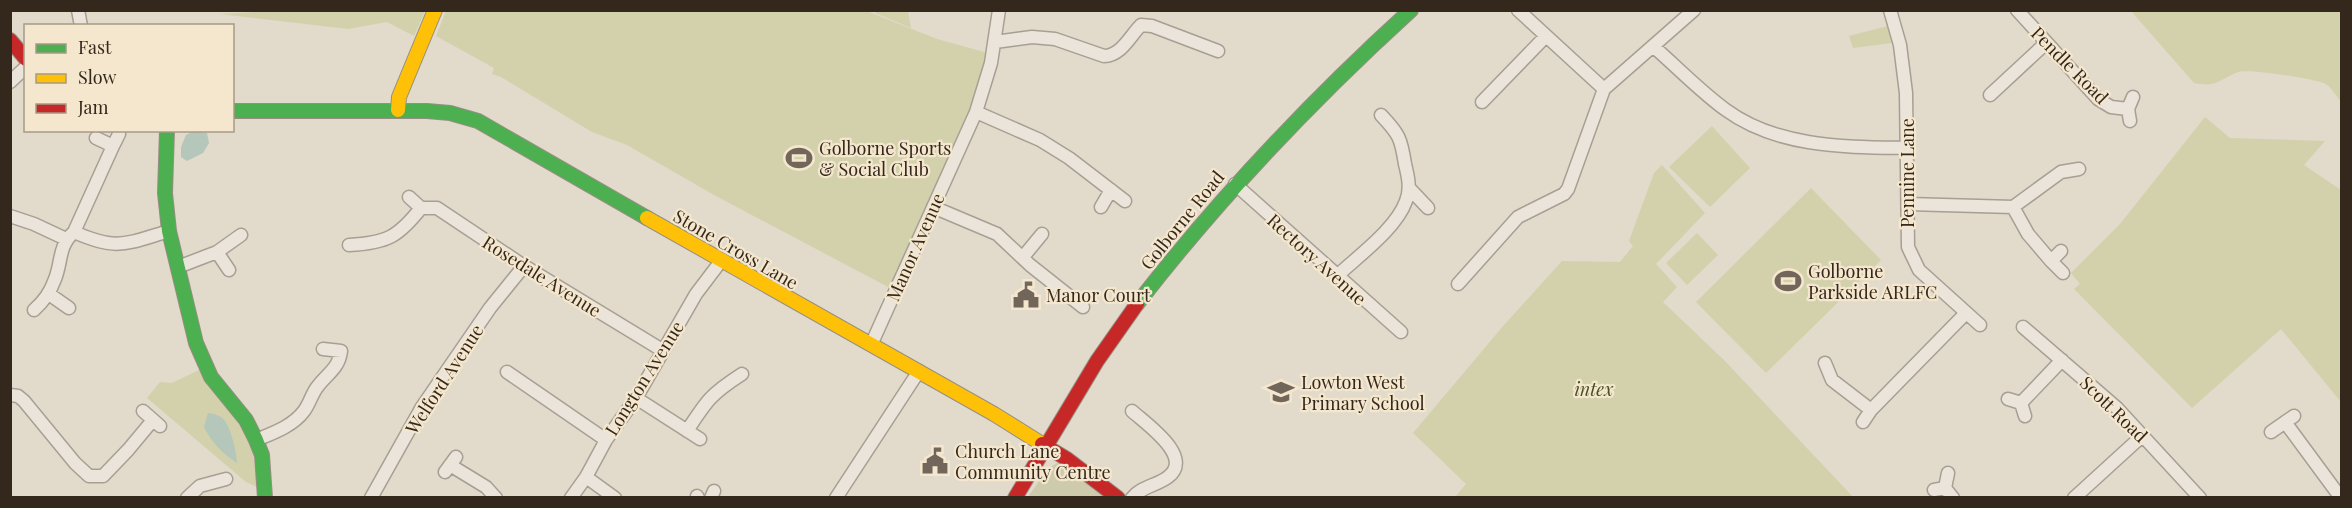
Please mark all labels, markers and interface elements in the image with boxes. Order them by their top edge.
street label: Pendle Road [2026,21,2114,109]
legend [24,24,234,132]
text: Fast [78,35,112,59]
text: Slow [78,65,116,89]
text: Jam [77,95,108,119]
street label: Pennine Lane [1895,118,1919,228]
place label: Golborne Sports & Social Club [819,136,951,181]
sports icon: Golborne Sports & Social Club [784,143,814,173]
street label: Golborne Road [1135,165,1230,274]
street label: Manor Avenue [880,189,950,305]
street label: Stone Cross Lane [669,204,803,294]
street label: Rectory Avenue [1262,208,1372,310]
street label: Rosedale Avenue [478,230,606,322]
place label: Golborne Parkside ARLFC [1808,259,1937,304]
sports icon: Golborne Parkside ARLFC [1773,266,1803,296]
public building icon: Manor Court [1011,280,1041,310]
place label: Manor Court [1046,283,1151,307]
street label: Longton Avenue [599,316,689,440]
street label: Welford Avenue [399,320,488,439]
place label: Lowton West Primary School [1301,370,1425,415]
street label: Scott Road [2075,371,2153,448]
school or university icon: Lowton West Primary School [1266,377,1296,407]
park label: intex [1574,377,1614,401]
place label: Church Lane Community Centre [955,439,1111,484]
public building icon: Church Lane Community Centre [920,446,950,476]

